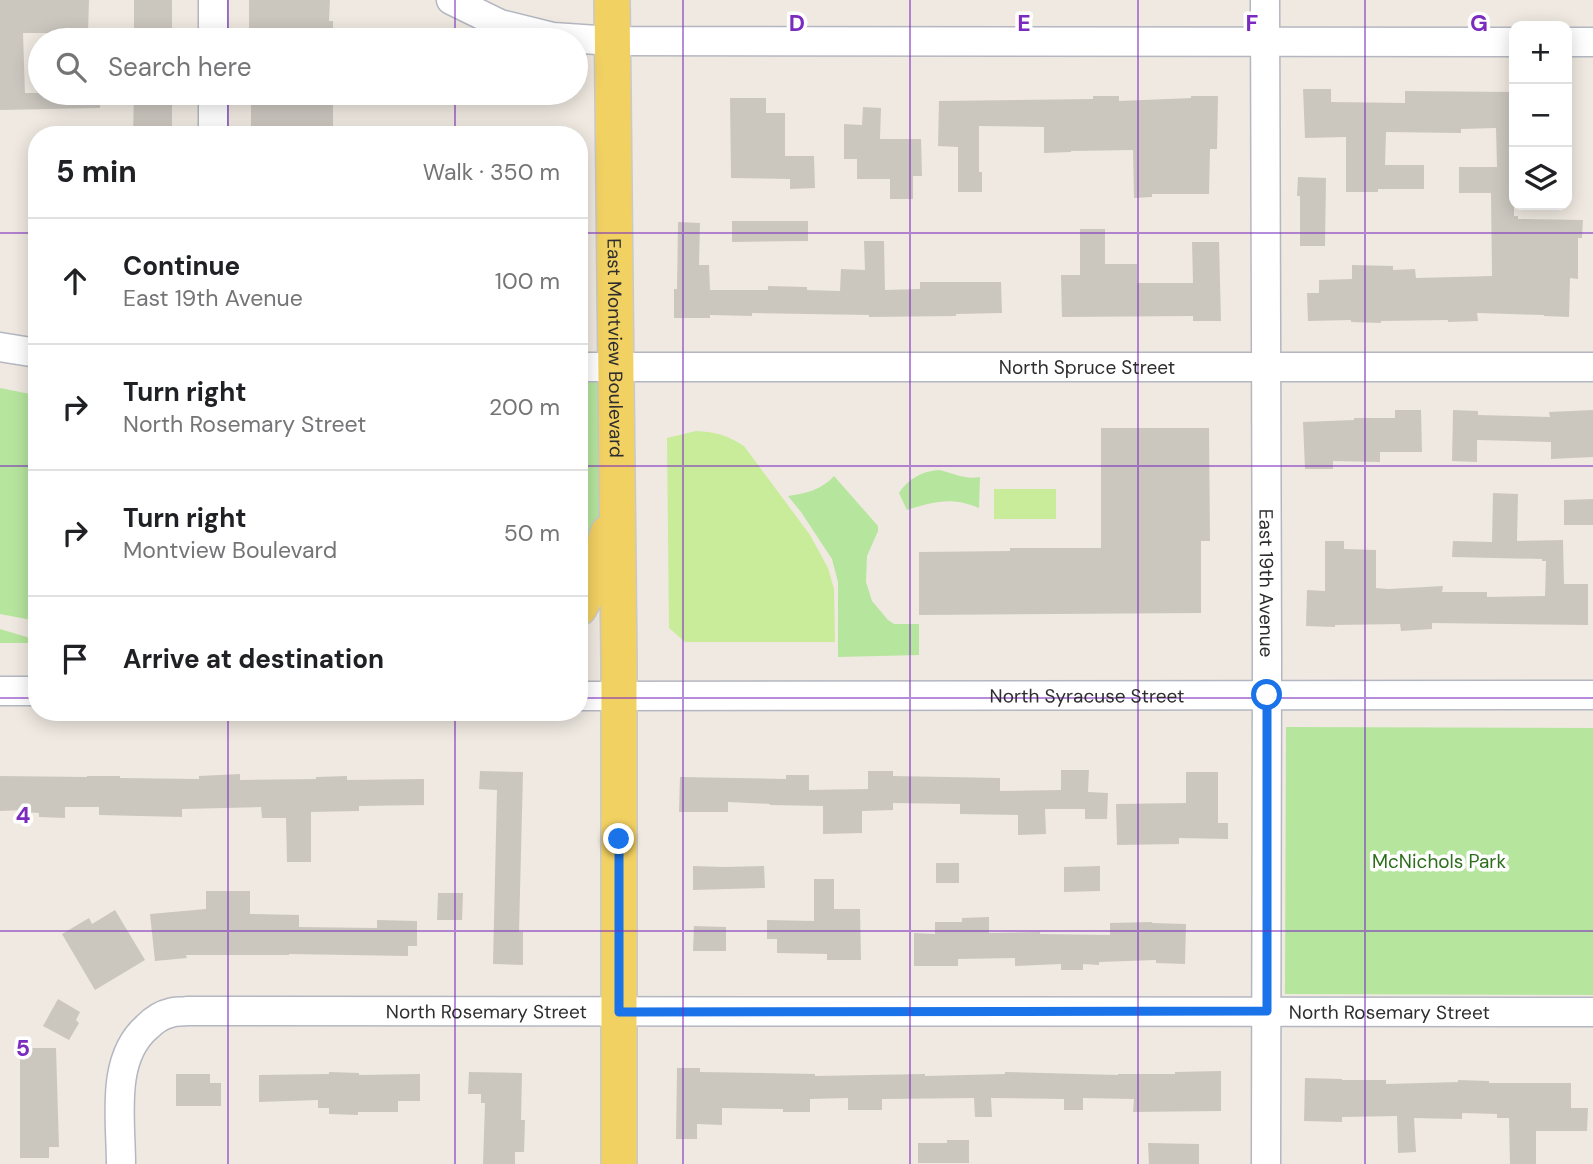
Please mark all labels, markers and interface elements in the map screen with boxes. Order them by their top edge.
text: D [789,8,805,38]
text: E [1017,8,1031,38]
text: F [1246,8,1259,38]
text: G [1470,8,1488,38]
map controls [1509,21,1572,210]
button: + [1509,21,1572,84]
search box [28,28,588,105]
icon: search [52,48,90,86]
text: Search here [108,50,251,84]
button: − [1509,84,1572,147]
button: layers [1509,147,1572,210]
text: 5 min [56,152,137,191]
text: Walk · 350 m [423,157,560,187]
street label: East Montview Boulevard [602,238,629,458]
text: Continue [123,249,240,283]
icon: ahead [56,262,94,300]
text: 100 m [495,266,560,296]
text: East 19th Avenue [123,283,303,313]
street label: North Spruce Street [999,355,1175,380]
text: Turn right [123,375,247,409]
icon: right [56,388,94,426]
text: 200 m [489,392,560,422]
text: North Rosemary Street [123,409,366,439]
text: Turn right [123,501,247,535]
street label: East 19th Avenue [1254,509,1279,657]
icon: right [56,514,94,552]
text: 50 m [504,518,560,548]
text: Montview Boulevard [123,535,337,565]
icon: arrive [56,640,94,678]
text: Arrive at destination [123,642,384,676]
route start [1251,679,1282,710]
street label: North Syracuse Street [990,683,1184,709]
text: 4 [16,800,31,830]
route end [603,823,634,854]
park label: McNichols Park [1372,849,1506,874]
street label: North Rosemary Street [386,999,587,1024]
street label: North Rosemary Street [1289,1000,1490,1025]
text: 5 [16,1033,30,1063]

